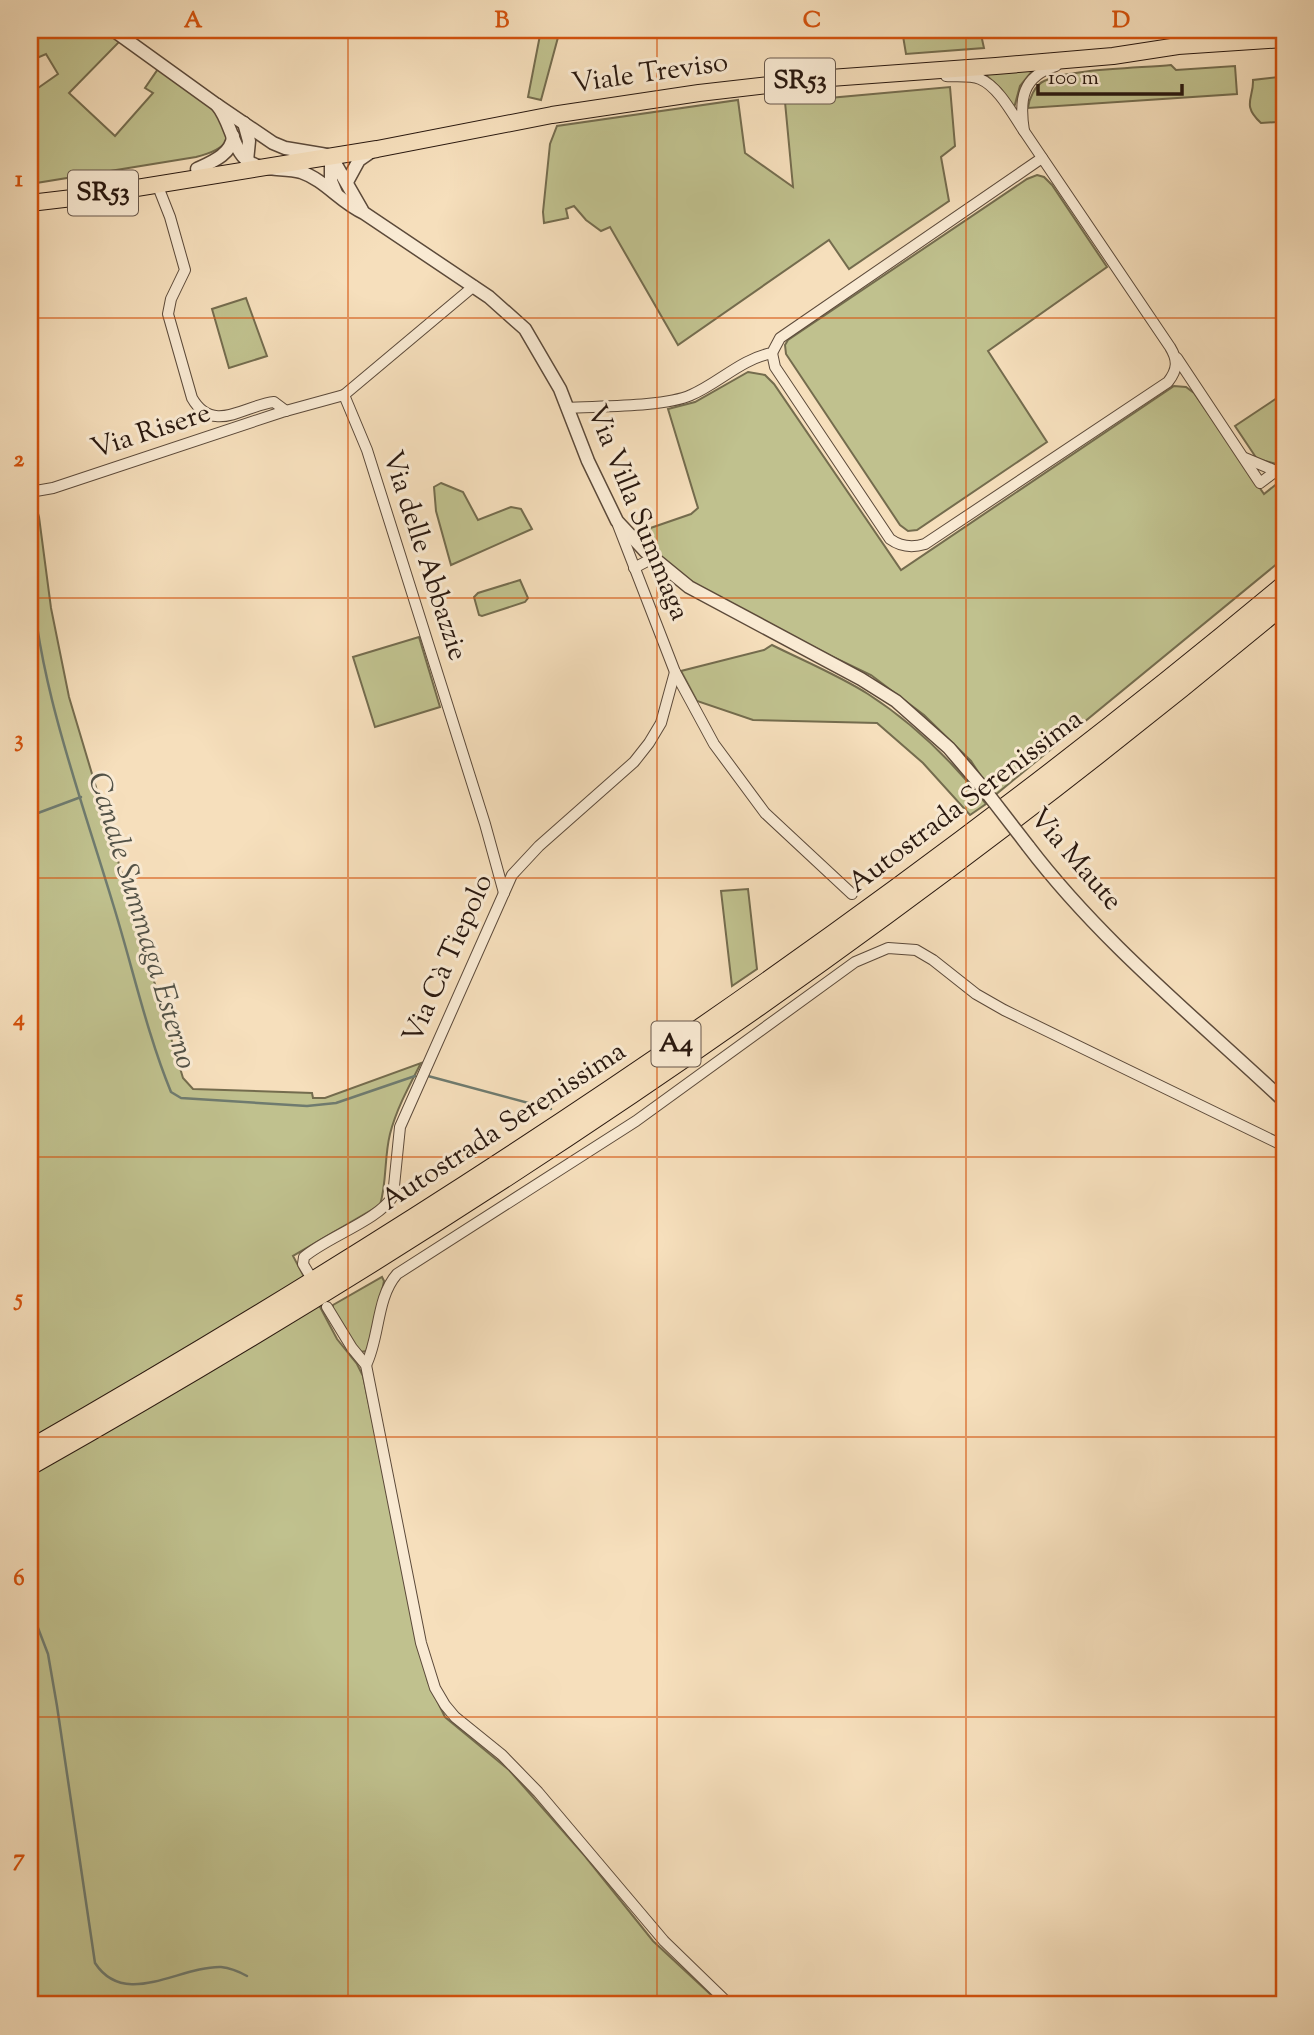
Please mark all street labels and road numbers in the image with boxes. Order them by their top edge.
street label: Viale Treviso [569,43,731,105]
road number: SR53 [765,58,835,104]
road number: SR53 [68,170,138,216]
street label: Via Risere [86,394,216,470]
street label: Via Villa Summaga [575,399,699,627]
street label: Via delle Abbazzie [371,446,477,666]
street label: Autostrada Serenissima [840,700,1092,904]
street label: Via Maute [1019,800,1131,920]
street label: Via Cà Tiepolo [394,868,504,1050]
road number: A4 [652,1021,700,1066]
street label: Autostrada Serenissima [374,1033,634,1221]

